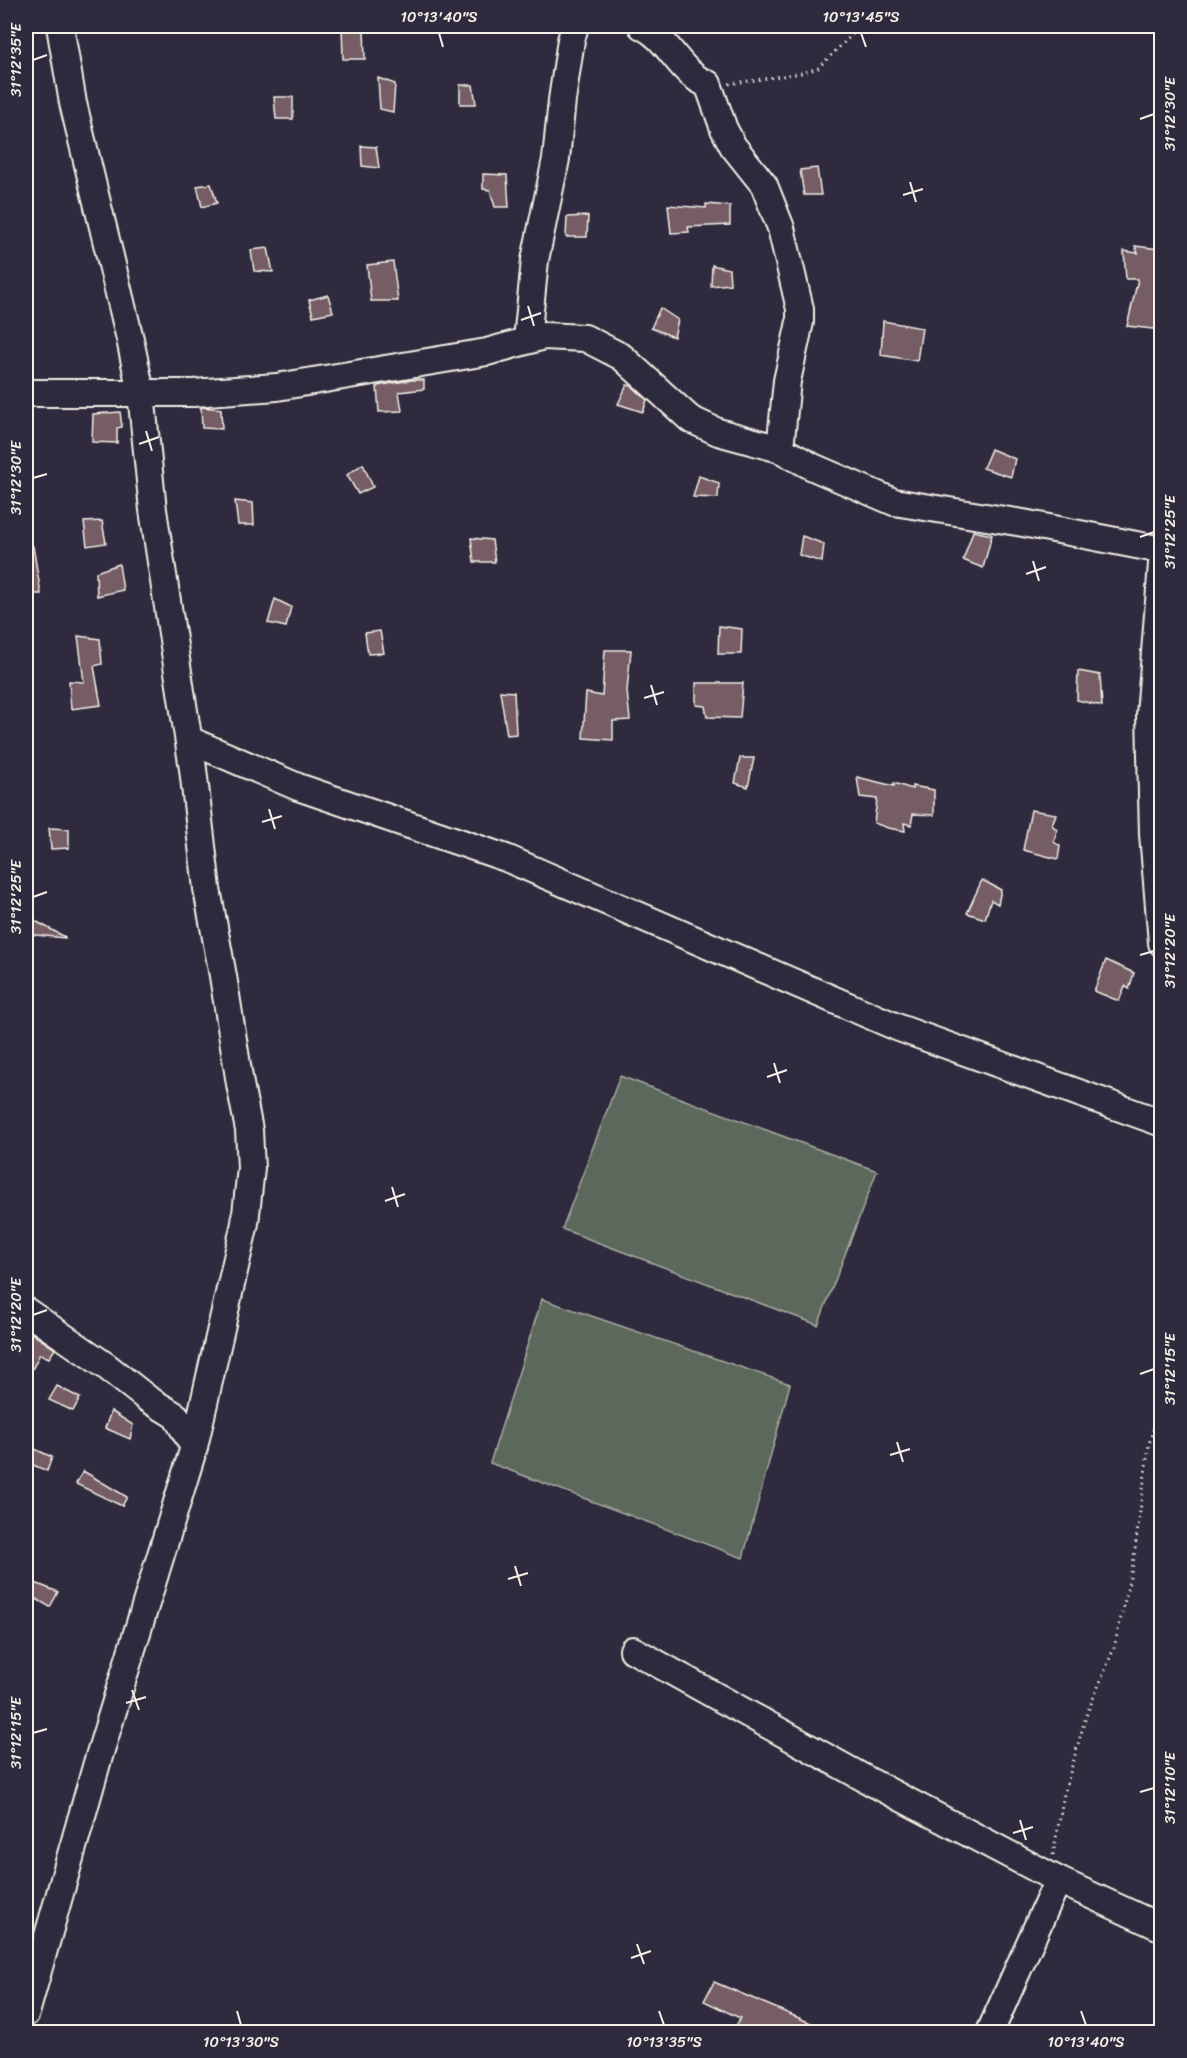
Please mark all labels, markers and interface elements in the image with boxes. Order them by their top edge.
text: 10°13'40"S [400,4,478,30]
text: 10°13'45"S [823,4,900,30]
text: 31°12'35"E [3,21,29,97]
text: 31°12'30"E [1157,75,1183,151]
text: 31°12'30"E [3,439,29,515]
text: 31°12'25"E [1157,493,1183,569]
text: 31°12'25"E [3,858,29,934]
text: 31°12'20"E [1157,912,1183,988]
text: 31°12'20"E [3,1276,29,1352]
text: 31°12'15"E [1157,1331,1183,1405]
text: 31°12'15"E [3,1695,29,1769]
text: 31°12'10"E [1157,1750,1183,1824]
text: 10°13'30"S [203,2029,280,2055]
text: 10°13'35"S [626,2029,702,2055]
text: 10°13'40"S [1047,2029,1125,2055]

